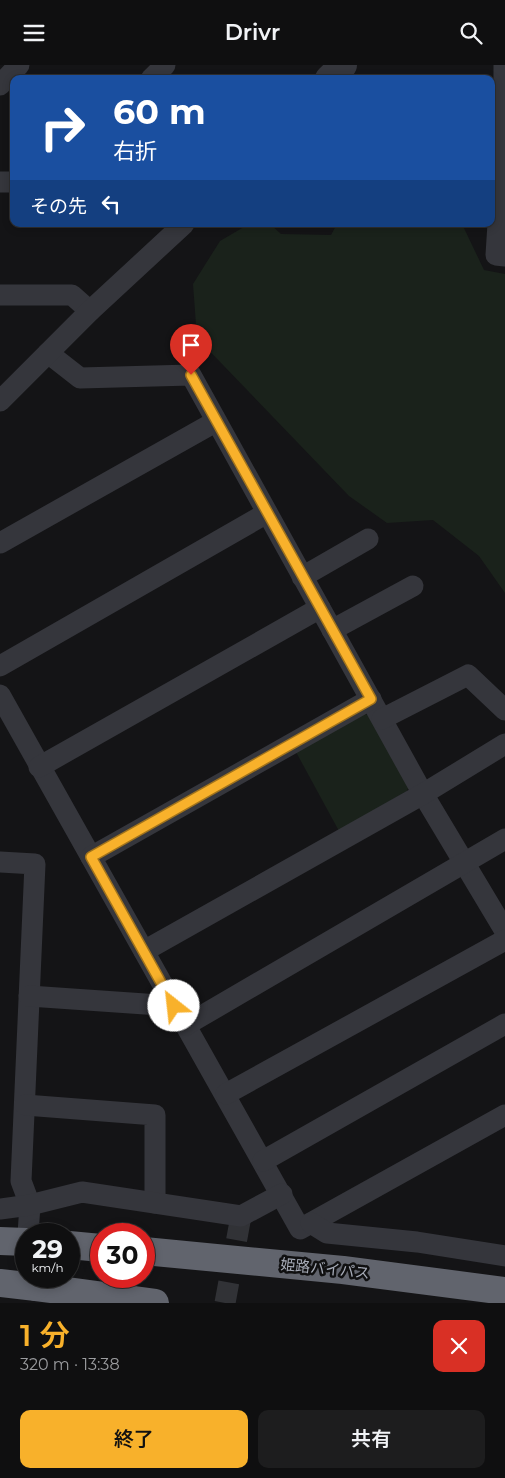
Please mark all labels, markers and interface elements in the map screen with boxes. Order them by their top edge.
icon: menu [20,19,48,47]
text: Drivr [225,19,280,46]
icon: search [457,19,485,47]
text: 60 m [113,90,206,133]
icon: right [30,95,95,160]
text: 右折 [113,138,157,165]
icon: left [97,190,125,218]
text: その先 [30,195,87,218]
pin [170,324,212,375]
icon: arrive [177,331,205,359]
position arrow [147,979,199,1031]
speed limit sign: 30 [90,1223,155,1288]
text: 29 [32,1234,63,1264]
street label: 姫路バイパス [279,1254,371,1283]
text: km/h [31,1260,64,1275]
text: 1 分 [20,1317,70,1354]
button: close [433,1320,485,1372]
text: 320 m · 13:38 [20,1355,120,1374]
button: 終了 [20,1410,248,1468]
button: 共有 [258,1410,485,1468]

